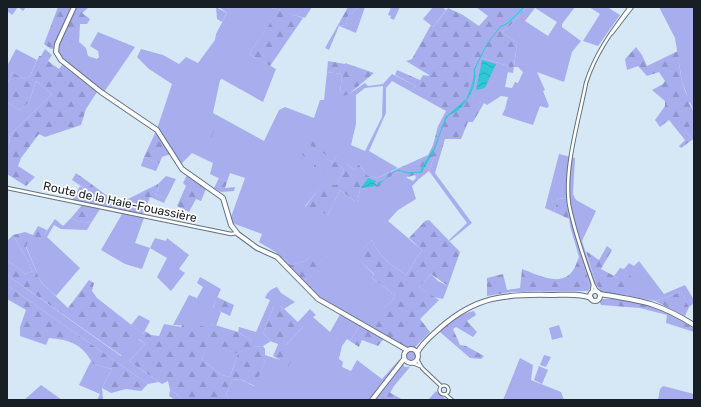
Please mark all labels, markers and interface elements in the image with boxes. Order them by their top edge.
street label: Route de la Haie-Fouassière [42,179,198,225]

